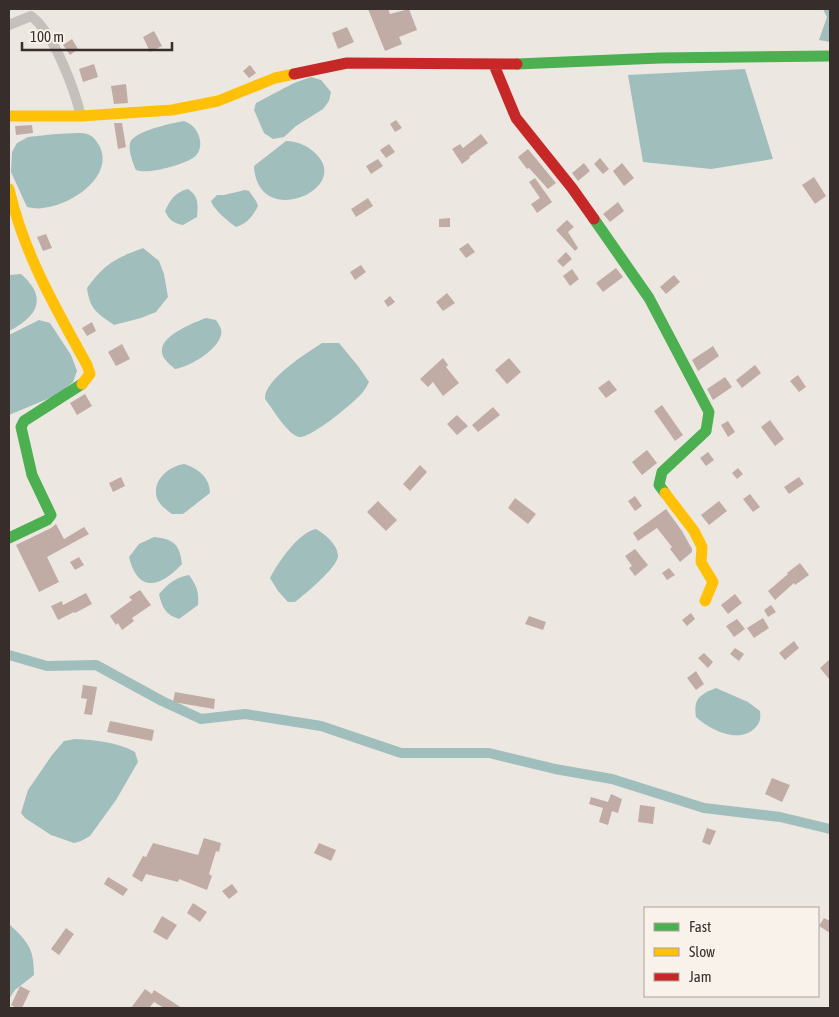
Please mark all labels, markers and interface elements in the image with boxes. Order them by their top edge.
scale bar [22,20,172,52]
text: 100 m [30,28,64,45]
legend [644,907,819,997]
text: Fast [689,918,711,935]
text: Slow [689,943,715,960]
text: Jam [689,968,712,985]

